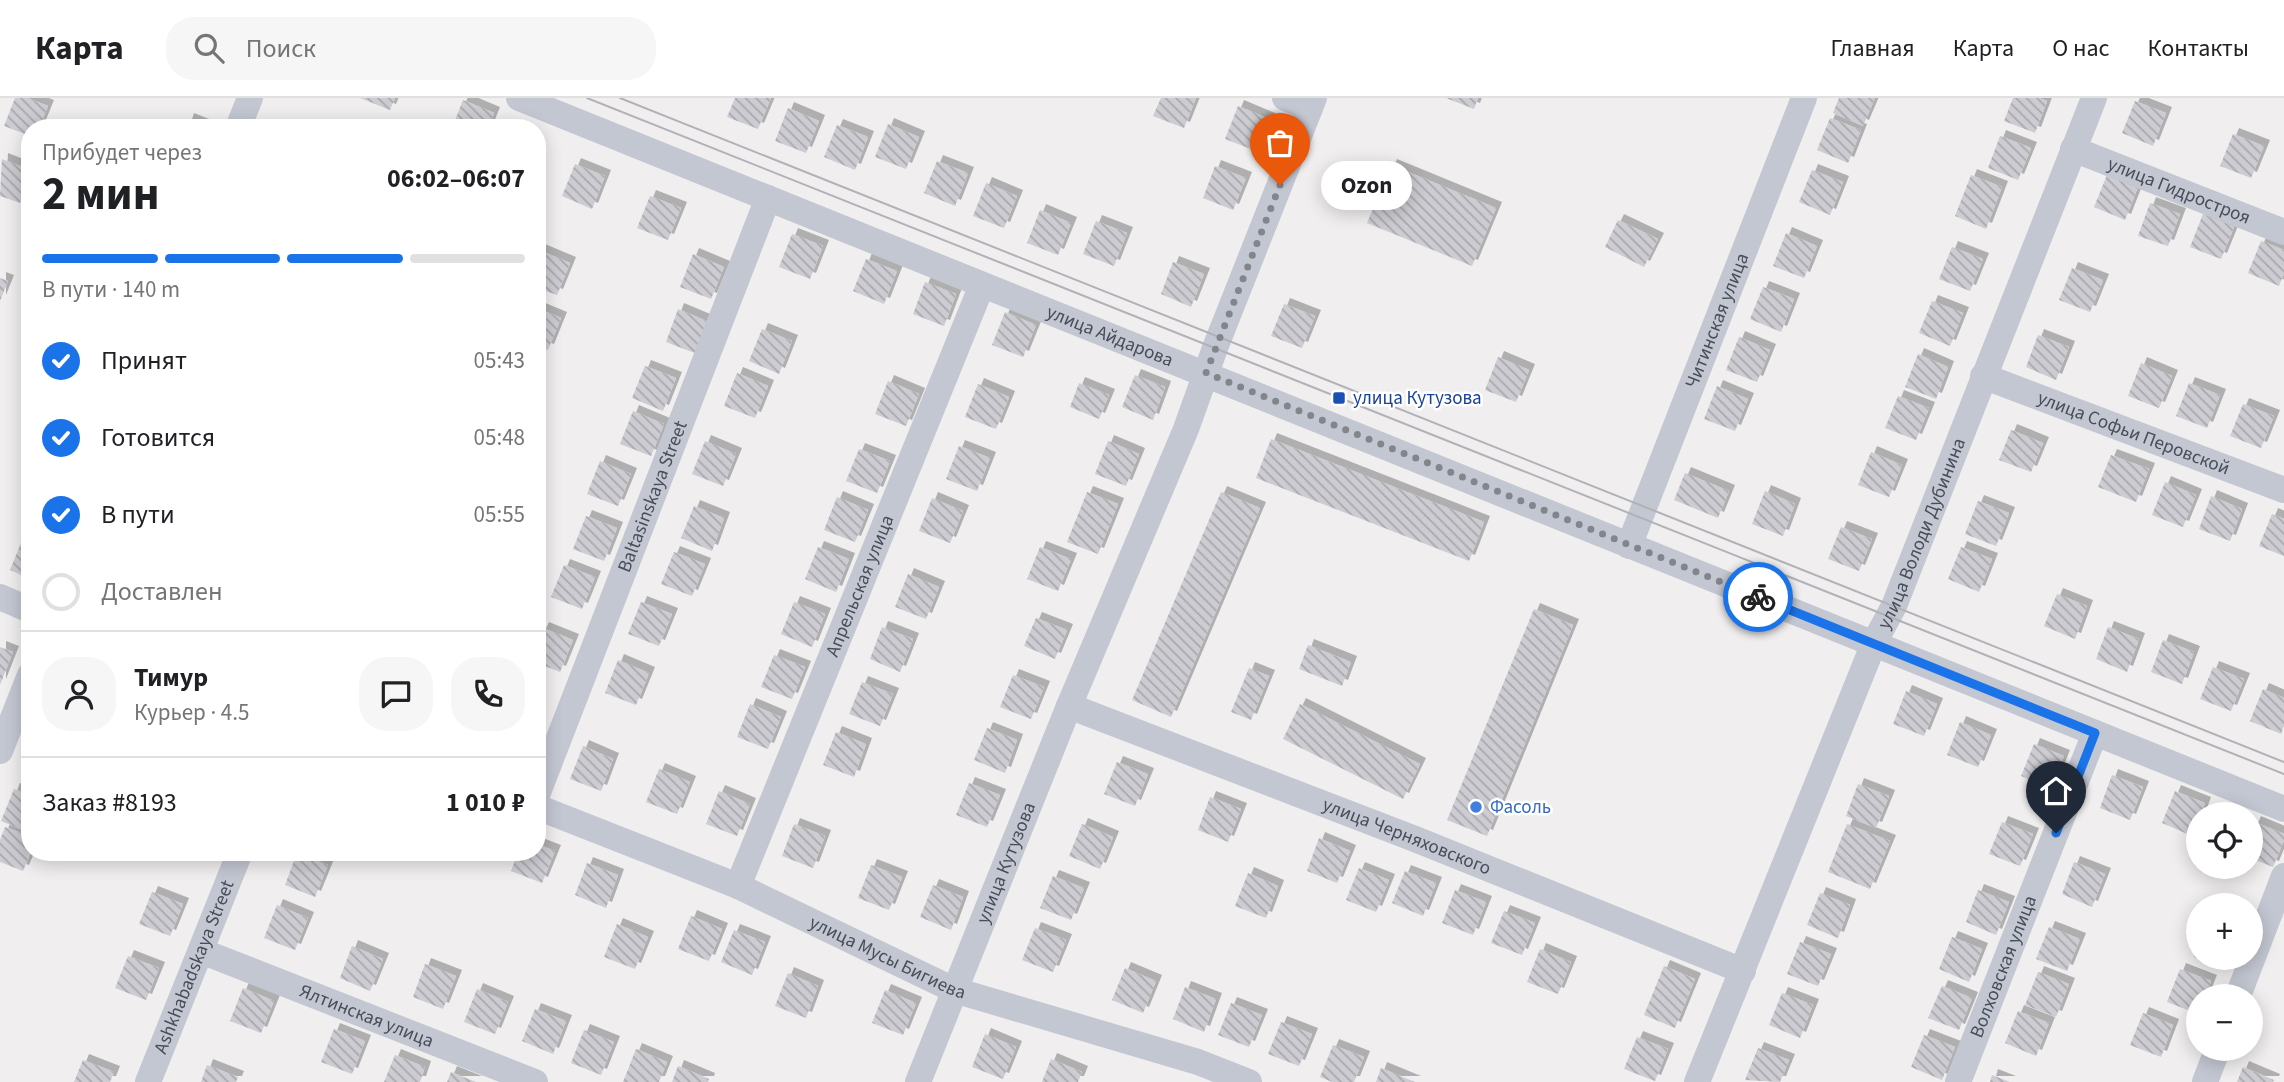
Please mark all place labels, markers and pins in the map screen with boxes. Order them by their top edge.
pin [1250,113,1310,185]
callout: Ozon [1322,160,1413,210]
place label: улица Кутузова [1353,385,1482,412]
marker: улица Кутузова [1331,390,1347,406]
pin [2026,761,2086,833]
place label: Фасоль [1490,794,1551,821]
marker: Фасоль [1468,799,1484,815]

